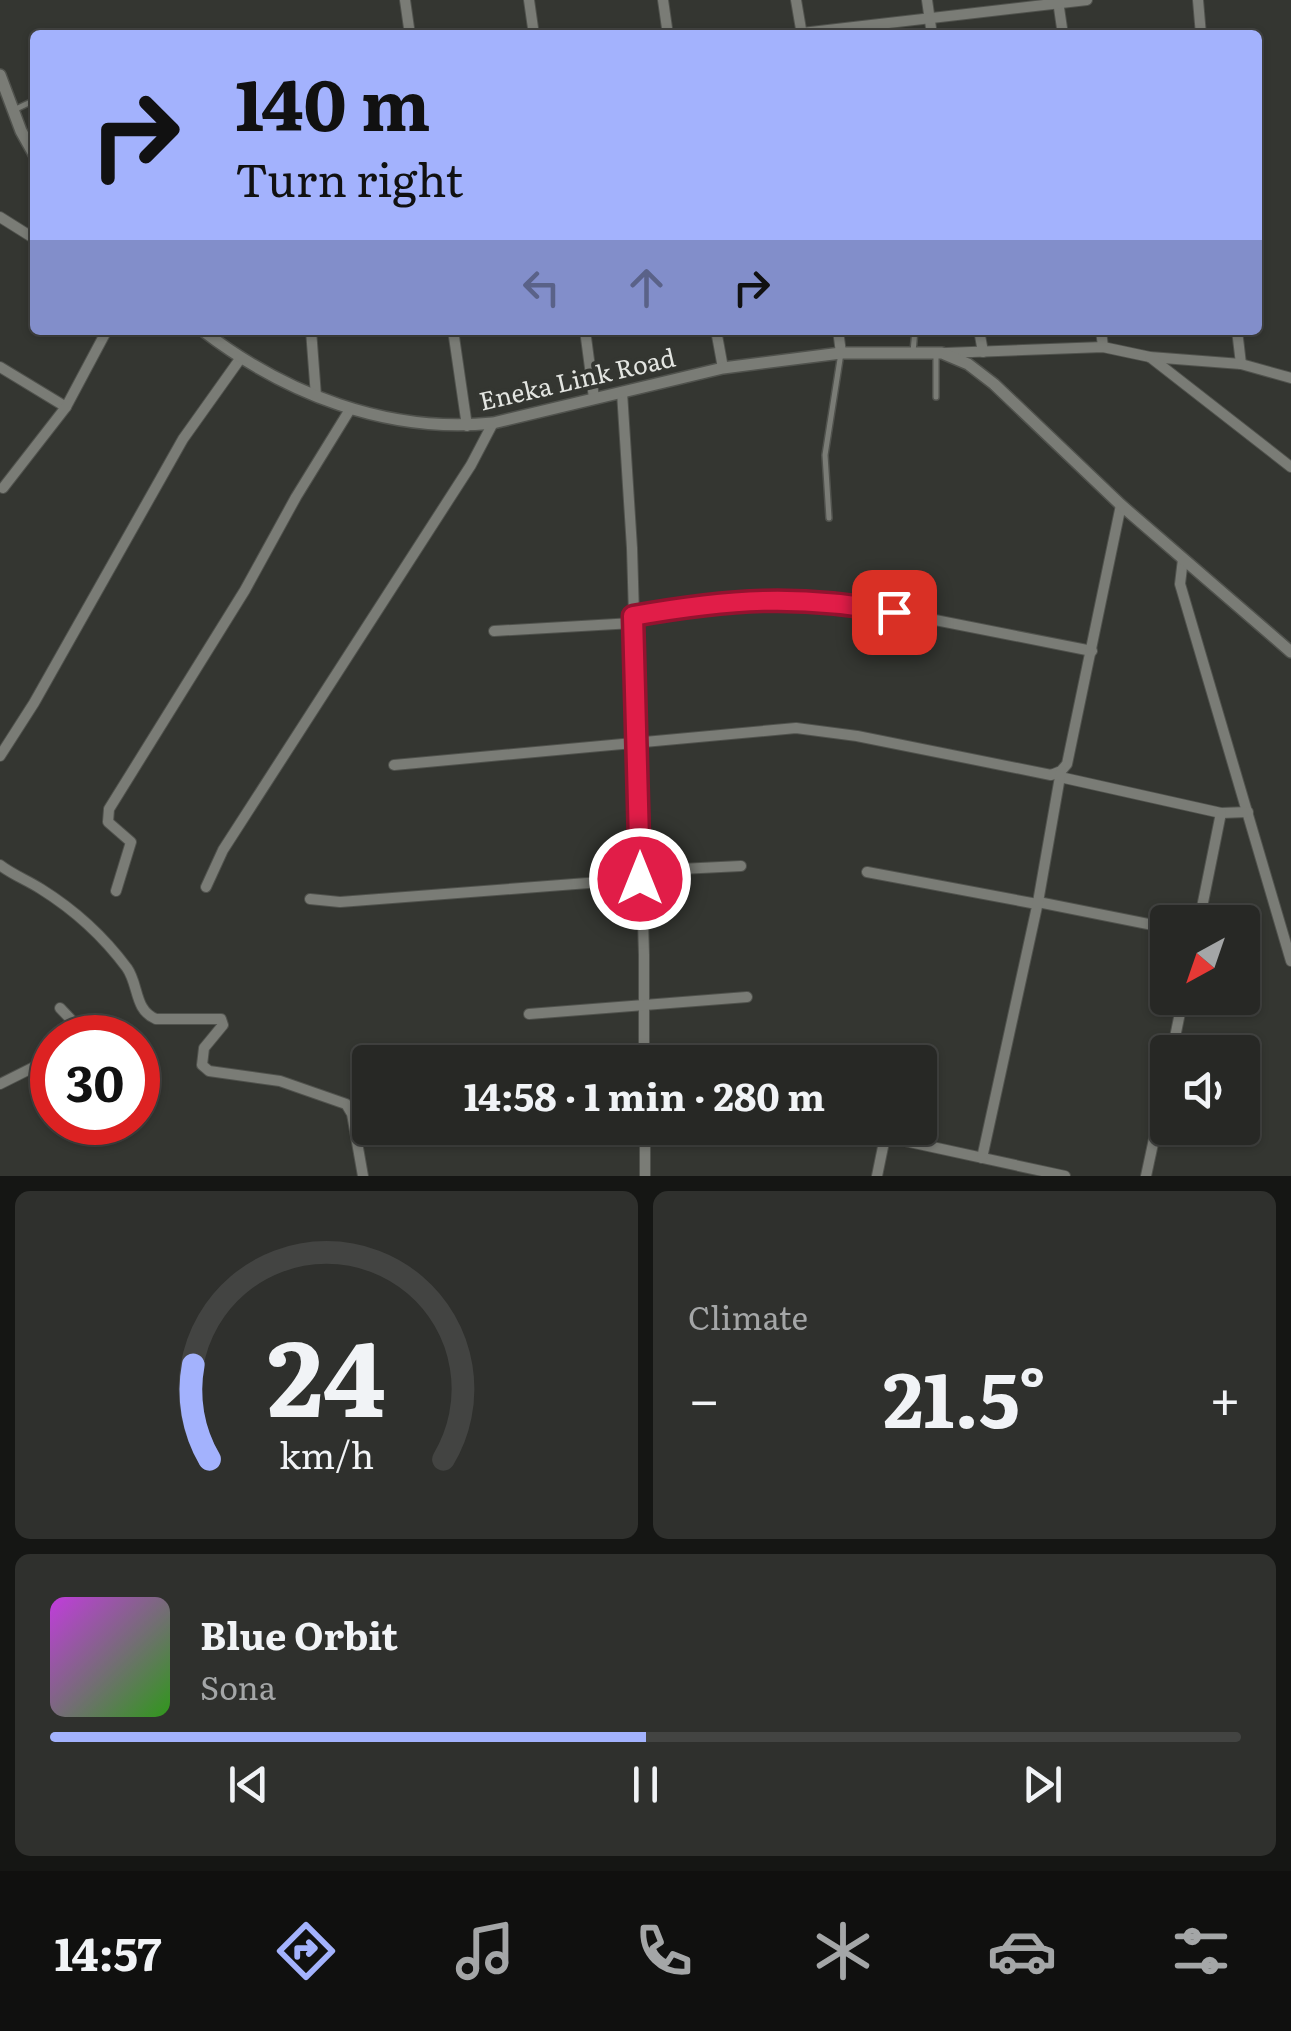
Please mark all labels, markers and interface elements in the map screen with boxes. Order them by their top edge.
text: 140 m [235,49,430,153]
icon: right [70,70,200,200]
text: Turn right [235,144,463,211]
icon: left [514,260,569,315]
icon: ahead [619,260,674,315]
icon: right [724,260,779,315]
street label: Eneka Link Road [475,337,679,419]
pin [852,570,937,655]
icon: arrive [867,585,922,640]
position arrow [588,827,692,931]
north arrow [1150,905,1260,1015]
map controls [1150,905,1260,1145]
speed limit sign: 30 [30,1015,160,1145]
button: sound [1150,1035,1260,1145]
text: 14:58 · 1 min · 280 m [464,1066,825,1123]
text: Climate [688,1292,808,1340]
text: 24 [267,1295,386,1449]
text: 21.5° [883,1340,1046,1451]
text: − [688,1355,720,1437]
text: + [1209,1355,1241,1437]
text: km/h [279,1427,374,1480]
text: Blue Orbit [200,1605,398,1662]
text: Sona [200,1662,276,1710]
icon: previous [221,1757,276,1812]
icon: pause [618,1757,673,1812]
icon: next [1015,1757,1070,1812]
icon: directions [271,1916,341,1986]
icon: music [450,1916,520,1986]
icon: phone [629,1916,699,1986]
icon: climate [808,1916,878,1986]
icon: car [987,1916,1057,1986]
icon: filters [1166,1916,1236,1986]
text: 14:57 [55,1918,161,1985]

